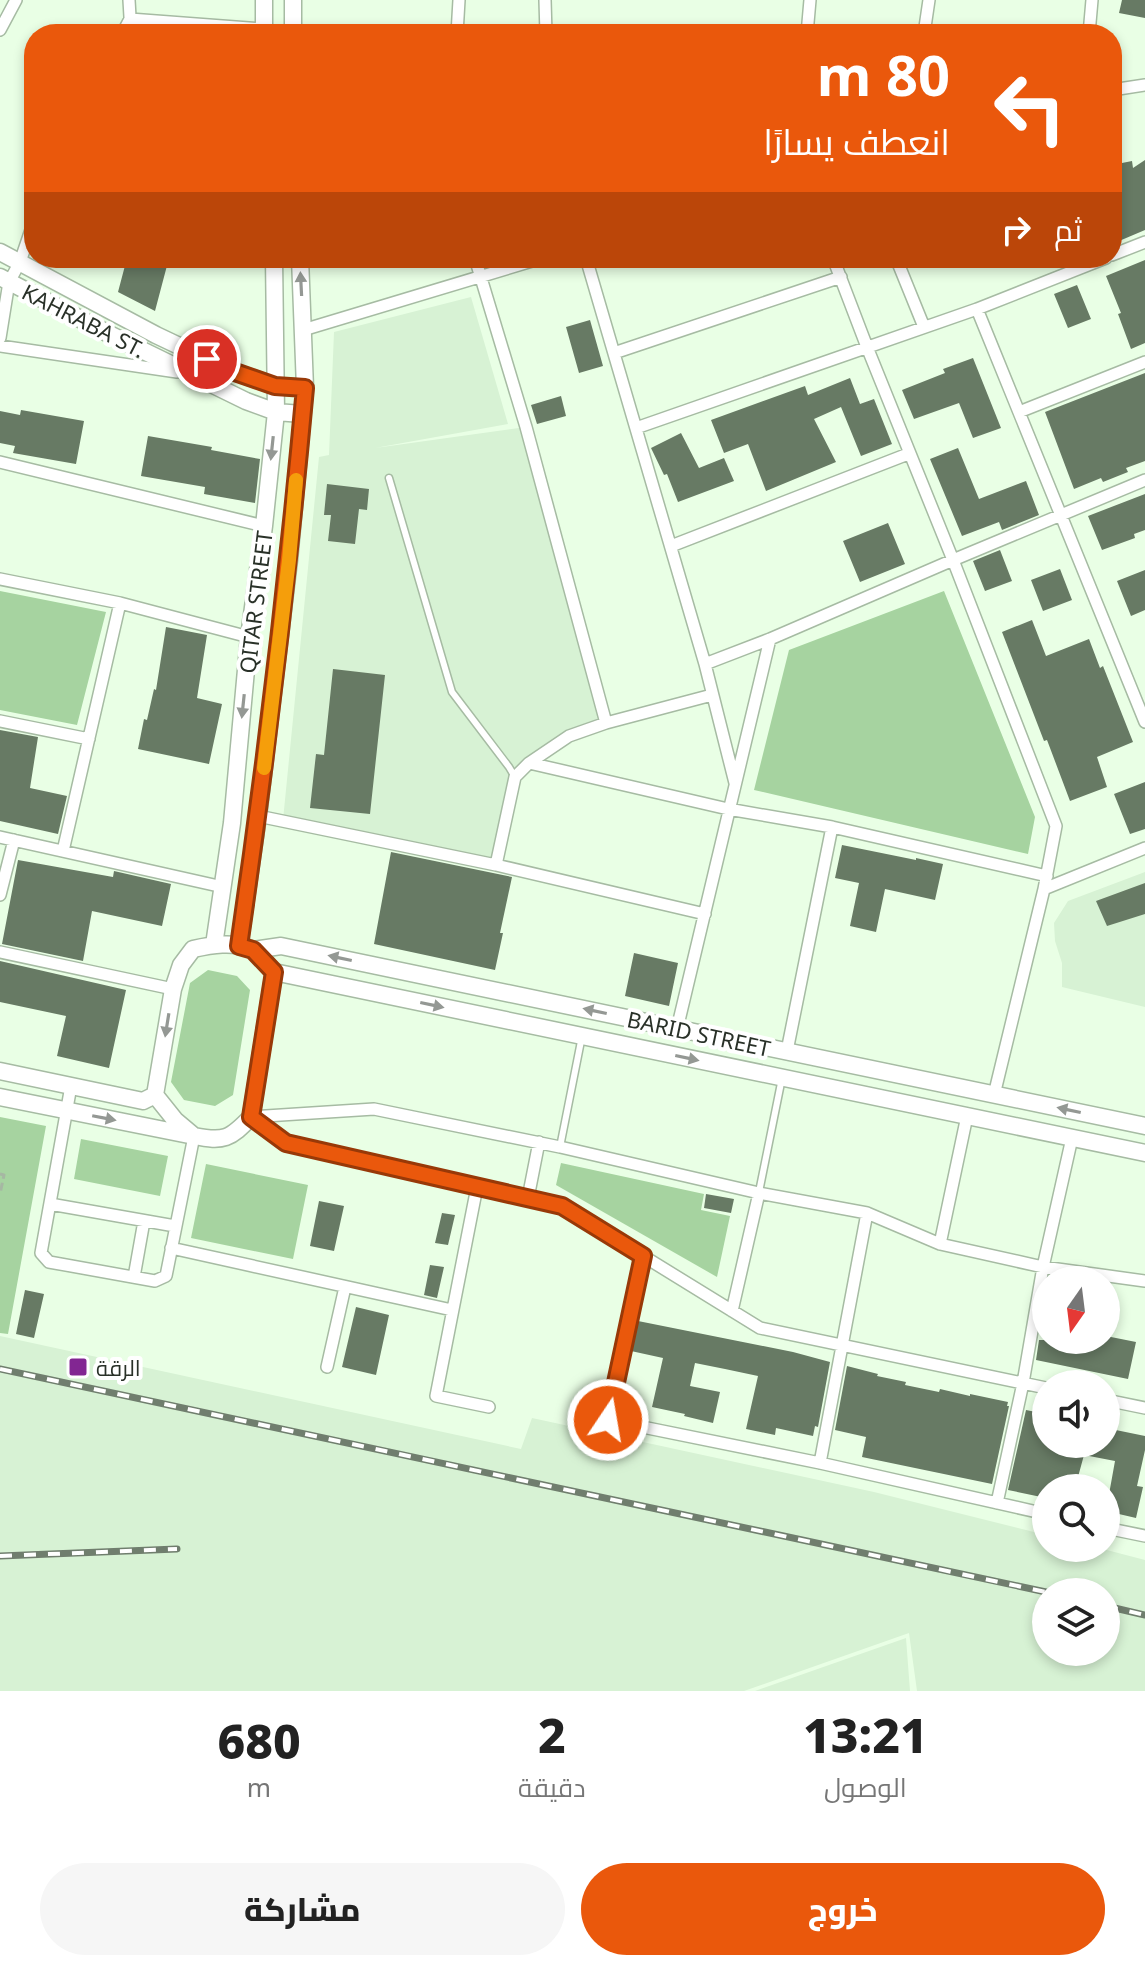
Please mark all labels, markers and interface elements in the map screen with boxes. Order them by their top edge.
text: 80 m [817,36,950,112]
icon: left [978,56,1082,160]
text: انعطف يسارًا [763,117,950,166]
icon: right [994,208,1038,252]
text: ثم [1054,209,1082,250]
one-way arrow [294,271,307,296]
street label: KAHRABA ST. [17,276,151,364]
pin [173,325,241,393]
icon: arrive [185,337,229,381]
one-way arrow [266,436,279,461]
street label: QITAR STREET [231,529,279,675]
one-way arrow [236,694,249,719]
one-way arrow [328,952,353,964]
one-way arrow [420,999,445,1012]
street label: BARID STREET [624,1003,774,1063]
one-way arrow [582,1005,607,1017]
one-way arrow [160,1013,173,1038]
one-way arrow [675,1052,700,1065]
one-way arrow [1056,1103,1081,1116]
one-way arrow [92,1113,117,1125]
north arrow [1032,1266,1120,1354]
map controls [1032,1266,1120,1666]
place label: الرقة [96,1352,141,1382]
marker: الرقة [67,1356,89,1378]
button: sound [1032,1370,1120,1458]
position arrow [566,1378,650,1462]
button: search [1032,1474,1120,1562]
button: layers [1032,1578,1120,1666]
text: 2 [538,1702,566,1767]
text: 13:21 [803,1702,928,1767]
text: 680 [217,1708,301,1773]
text: m [247,1769,271,1805]
text: دقيقة [518,1769,586,1805]
text: الوصول [824,1769,907,1805]
button: مشاركة [40,1863,565,1955]
button: خروج [581,1863,1105,1955]

